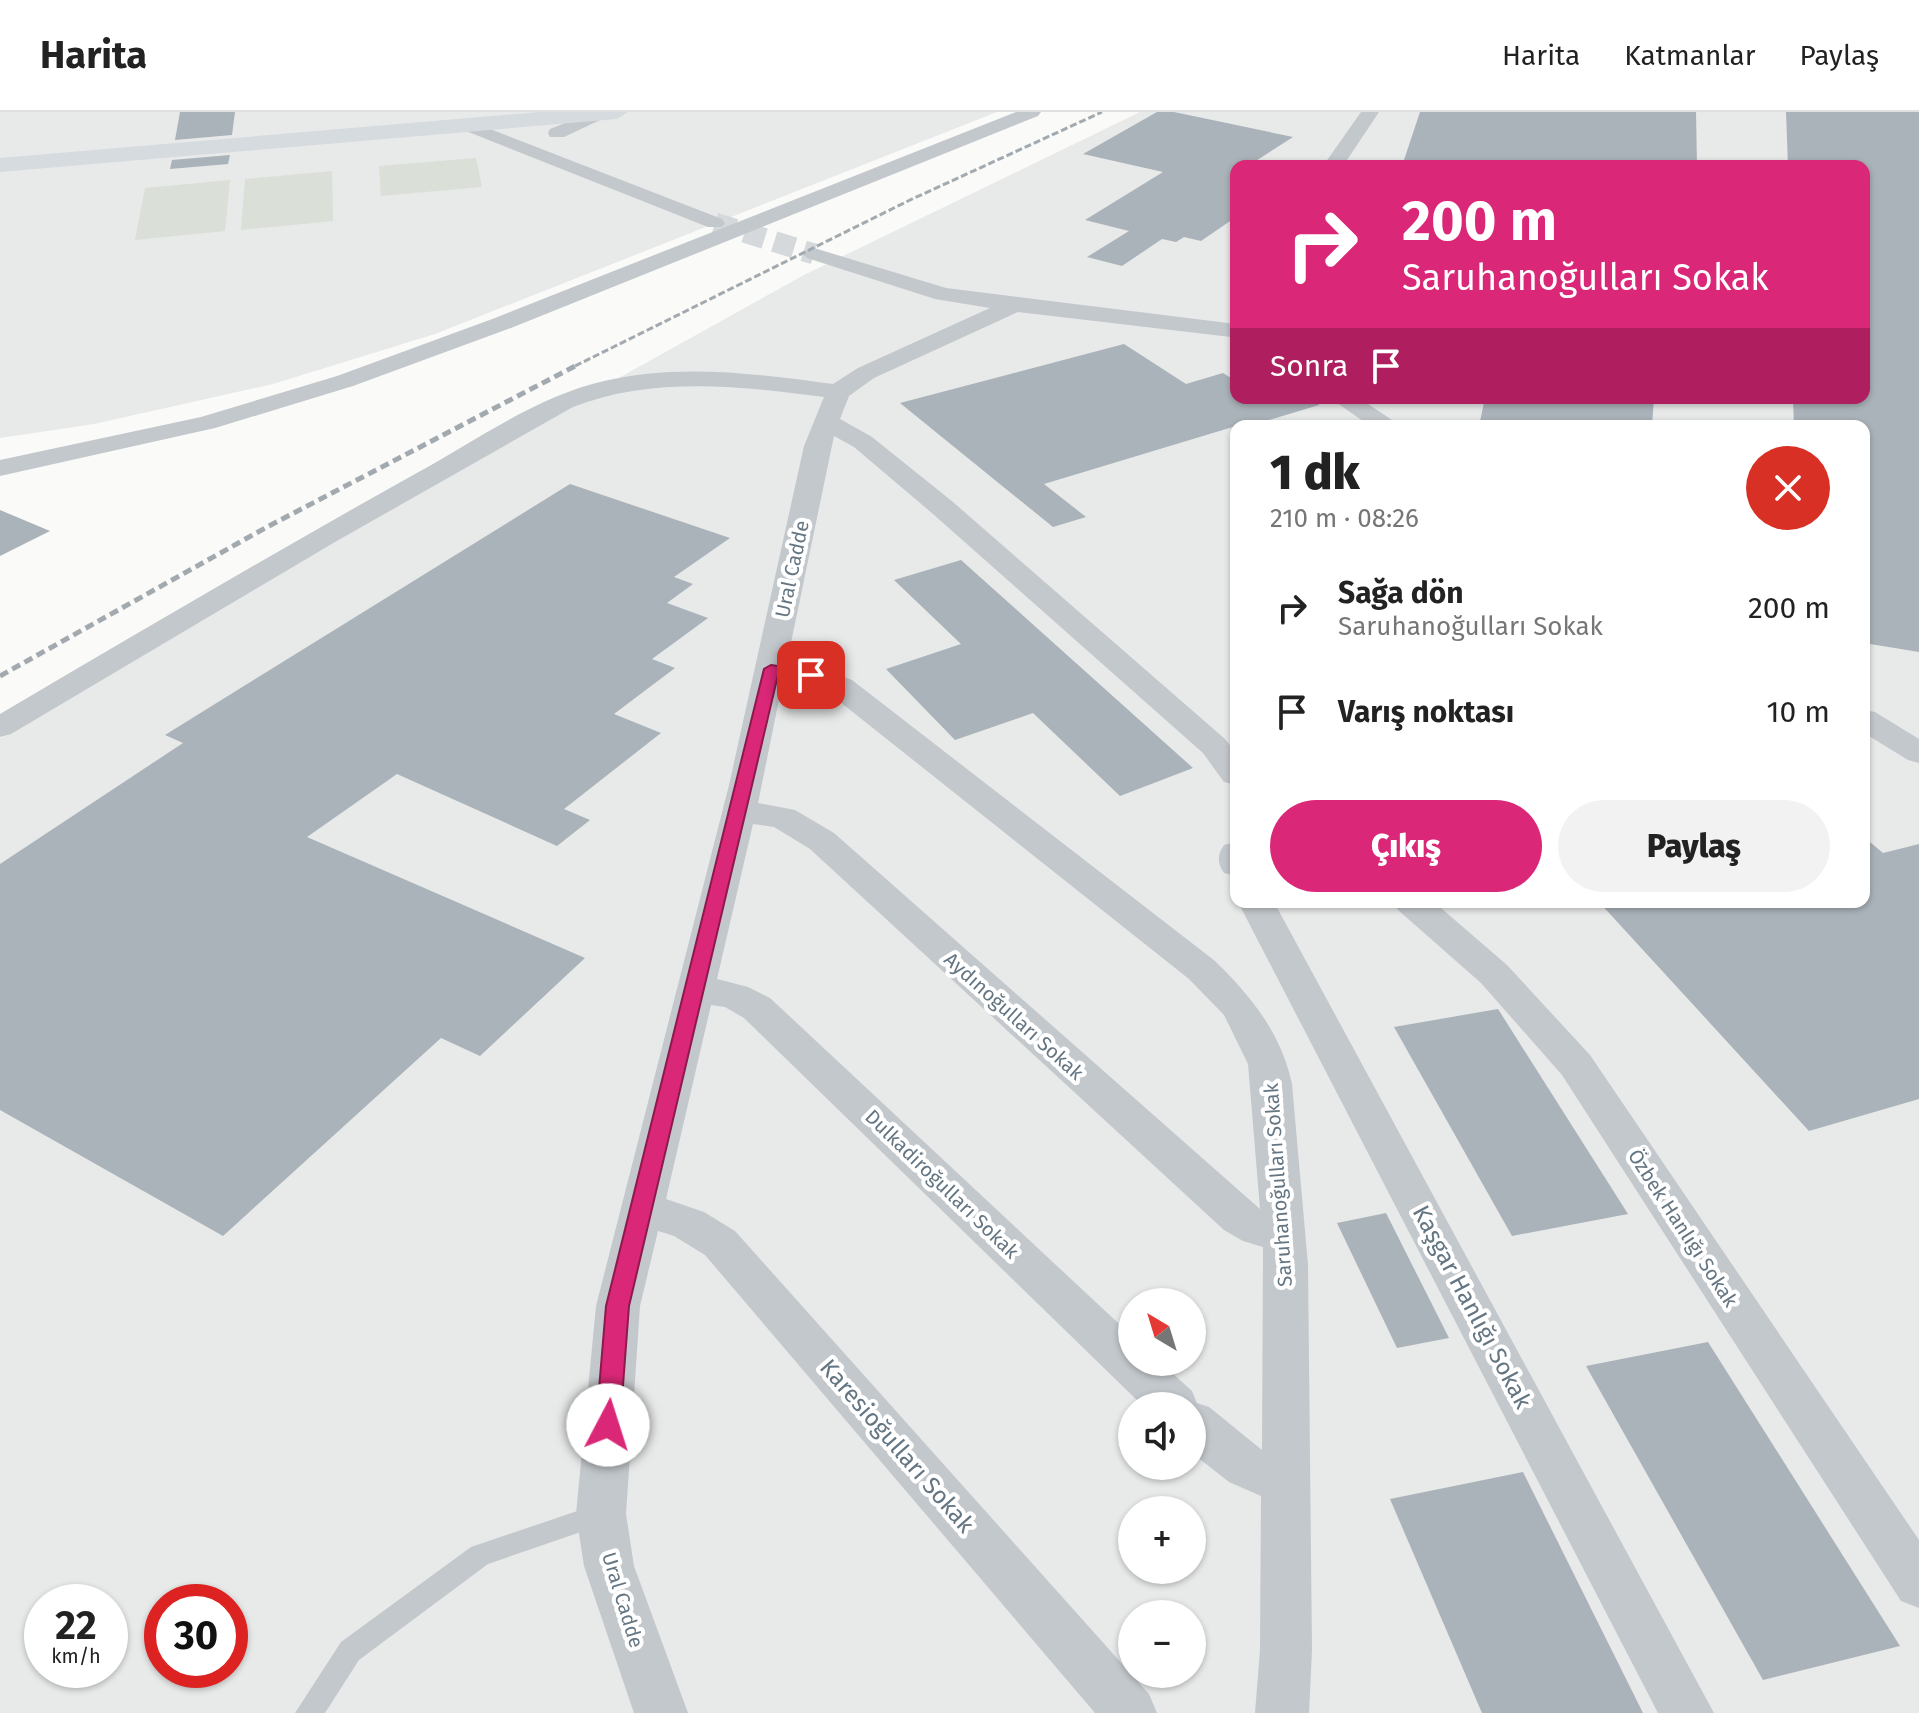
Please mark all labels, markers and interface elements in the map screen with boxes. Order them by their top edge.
text: Harita [40,32,147,78]
text: Harita [1502,39,1580,72]
text: Katmanlar [1624,39,1756,72]
text: Paylaş [1800,39,1879,72]
text: 200 m [1402,188,1557,255]
icon: right [1270,192,1374,296]
text: Saruhanoğulları Sokak [1402,256,1769,300]
icon: arrive [1364,344,1408,388]
text: Sonra [1270,348,1348,384]
text: 1 dk [1270,444,1360,502]
button: close [1746,446,1830,530]
text: 210 m · 08:26 [1270,503,1419,534]
street label: Ural Cadde [770,518,814,620]
text: Sağa dön [1338,575,1464,611]
icon: right [1270,586,1314,630]
text: 200 m [1748,590,1830,626]
text: Saruhanoğulları Sokak [1338,611,1603,642]
pin [777,641,845,709]
icon: arrive [789,653,833,697]
icon: arrive [1270,690,1314,734]
text: Varış noktası [1338,694,1514,730]
text: 10 m [1767,694,1830,730]
button: Çıkış [1270,800,1542,892]
button: Paylaş [1558,800,1830,892]
street label: Aydınoğulları Sokak [940,947,1089,1085]
street label: Saruhanoğulları Sokak [1259,1082,1297,1287]
street label: Dulkadiroğulları Sokak [860,1104,1024,1264]
street label: Özbek Hanlığı Sokak [1623,1145,1743,1312]
street label: Kaşgar Hanlığı Sokak [1407,1201,1538,1414]
north arrow [1118,1288,1206,1376]
map controls [1118,1288,1206,1688]
street label: Karesioğulları Sokak [814,1354,980,1539]
position arrow [566,1383,650,1467]
button: sound [1118,1392,1206,1480]
button: + [1118,1496,1206,1584]
street label: Ural Cadde [597,1549,649,1651]
speed limit sign: 30 [144,1584,248,1688]
button: − [1118,1600,1206,1688]
text: 22 [55,1602,97,1650]
text: km/h [51,1644,101,1668]

